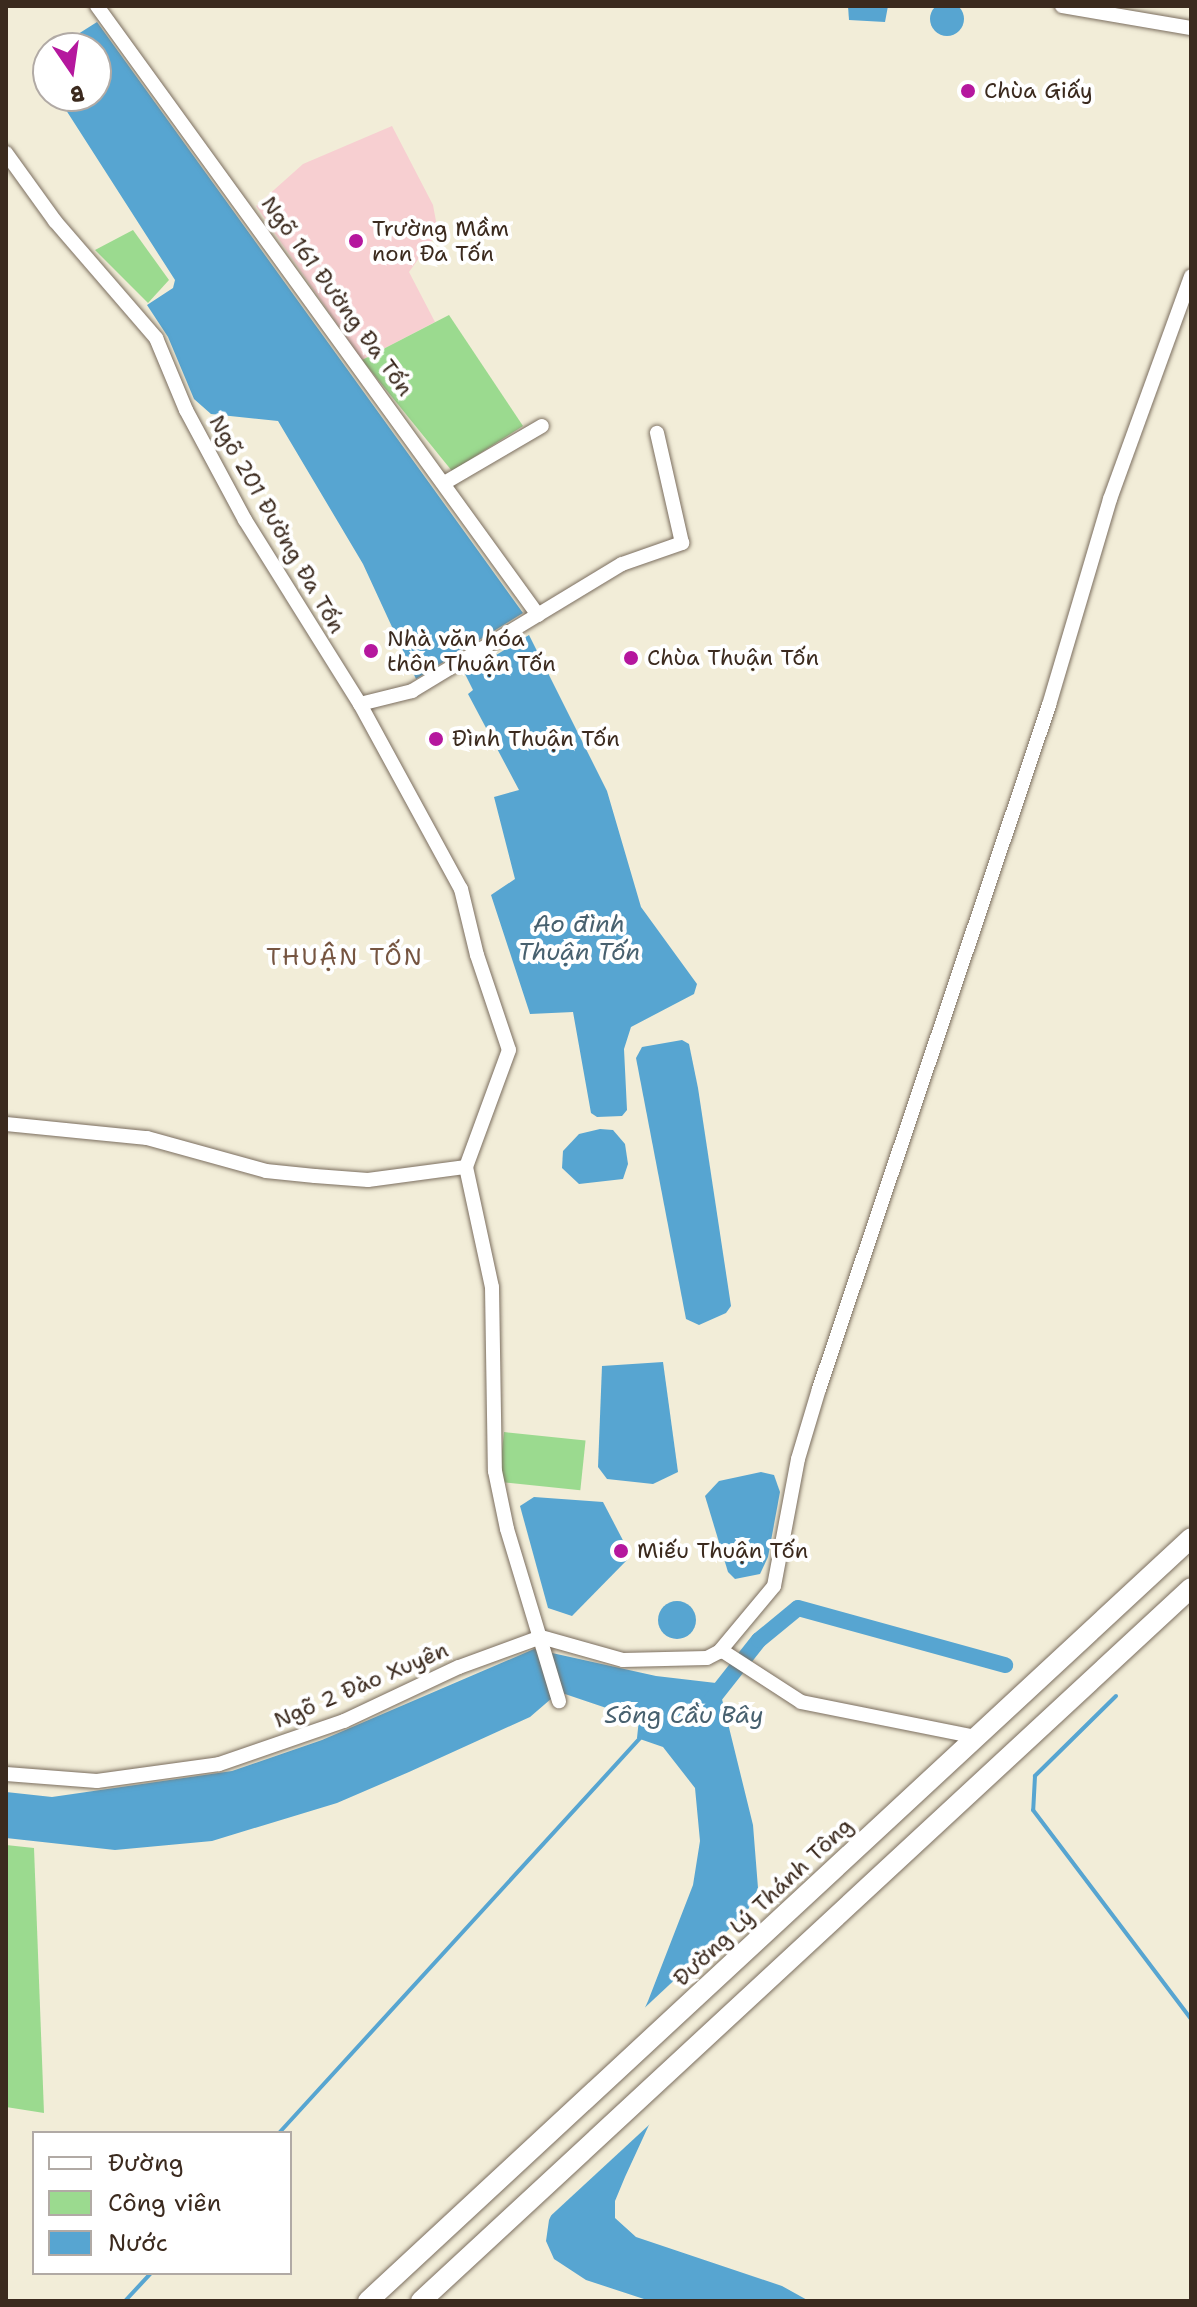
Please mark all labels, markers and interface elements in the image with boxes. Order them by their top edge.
north arrow [32,32,112,112]
text: B [67,78,87,110]
place label: Chùa Giấy [984,78,1093,104]
marker: Chùa Giấy [959,82,977,100]
street label: Ngõ 161 Đường Đa Tốn [256,191,418,401]
place label: Trường Mầm non Đa Tốn [372,215,509,266]
marker: Trường Mầm non Đa Tốn [347,232,365,250]
street label: Ngõ 201 Đường Đa Tốn [204,410,350,638]
place label: Nhà văn hóa thôn Thuận Tốn [387,625,556,676]
marker: Nhà văn hóa thôn Thuận Tốn [362,642,380,660]
place label: Chùa Thuận Tốn [647,645,819,671]
marker: Chùa Thuận Tốn [622,649,640,667]
place label: Đình Thuận Tốn [452,726,620,752]
marker: Đình Thuận Tốn [427,730,445,748]
water label: Ao đình Thuận Tốn [518,911,640,967]
district label: THUẬN TỐN [266,944,424,972]
place label: Miếu Thuận Tốn [637,1538,808,1564]
marker: Miếu Thuận Tốn [612,1542,630,1560]
street label: Ngõ 2 Đào Xuyên [270,1636,452,1734]
water label: Sông Cầu Bây [604,1702,764,1730]
street label: Đường Lý Thánh Tông [668,1812,858,1992]
legend [32,2131,292,2275]
text: Đường [108,2147,183,2179]
text: Công viên [108,2187,221,2219]
text: Nước [108,2227,168,2259]

